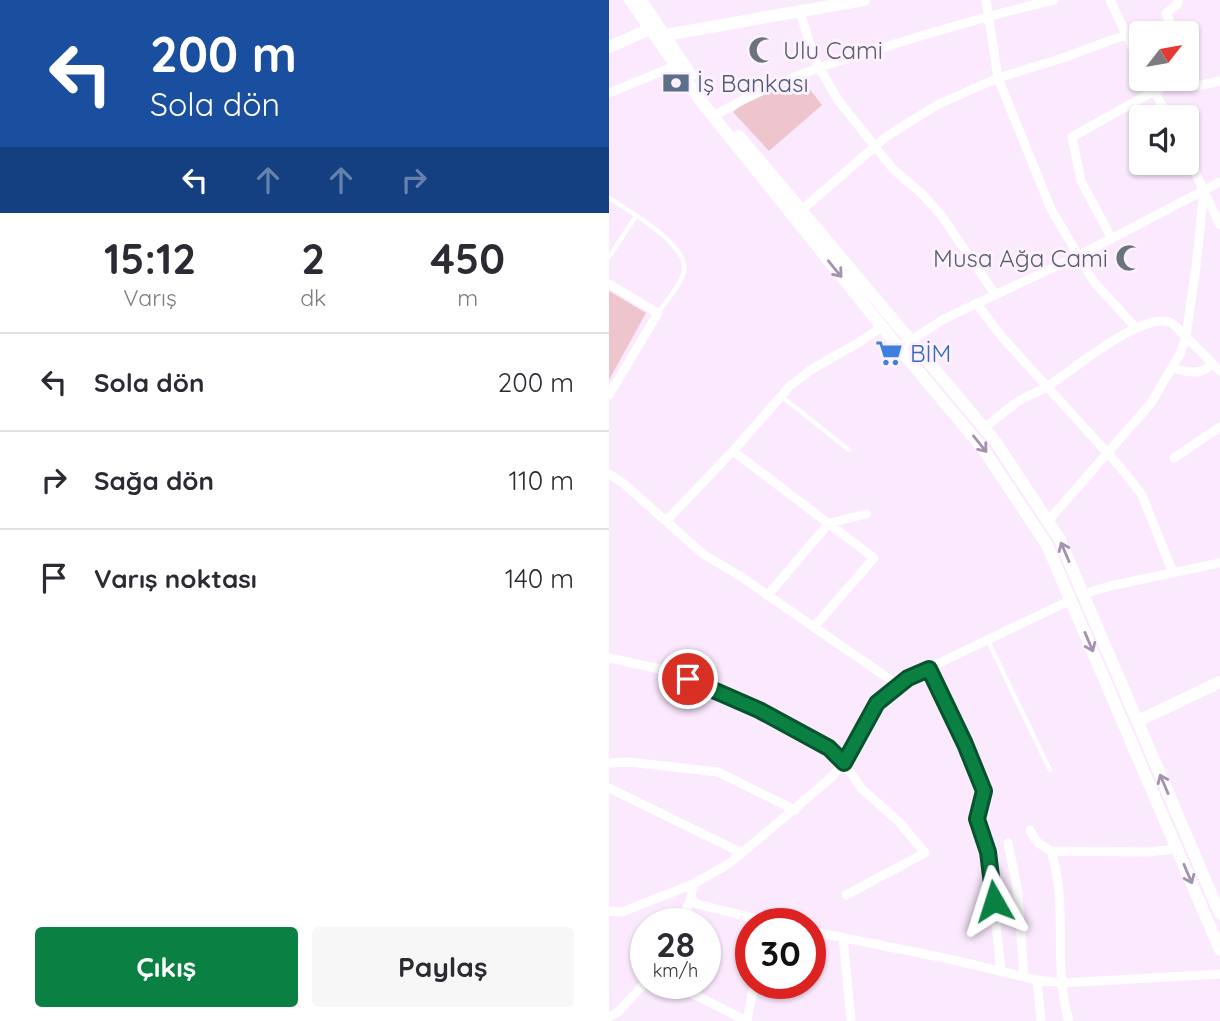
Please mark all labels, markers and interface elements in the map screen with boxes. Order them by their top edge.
north arrow [1129,21,1199,91]
map controls [1129,21,1199,175]
text: 200 m [150,23,297,84]
icon: left [35,28,126,119]
mosque icon: Ulu Cami [747,35,777,65]
place label: Ulu Cami [783,35,883,65]
bank icon: İş Bankası [661,68,691,98]
place label: İş Bankası [697,68,809,98]
text: Sola dön [150,84,280,124]
button: sound [1129,105,1199,175]
icon: left [176,161,214,199]
icon: ahead [249,161,287,199]
icon: ahead [322,161,360,199]
icon: right [395,161,433,199]
text: 15:12 [104,232,196,285]
text: 2 [301,232,325,285]
text: 450 [430,232,505,285]
place label: Musa Ağa Cami [933,243,1108,273]
mosque icon: Musa Ağa Cami [1114,243,1144,273]
one-way arrow [827,259,843,277]
text: Varış [123,283,177,312]
text: dk [300,283,326,312]
text: m [457,283,478,312]
supermarket icon: BİM [874,338,904,368]
place label: BİM [910,338,951,368]
icon: left [35,363,73,401]
text: Sola dön [94,366,204,399]
text: 200 m [498,366,574,399]
one-way arrow [972,435,987,453]
icon: right [35,461,73,499]
text: Sağa dön [94,464,214,497]
text: 110 m [508,464,574,497]
one-way arrow [1058,542,1071,564]
icon: arrive [35,559,73,597]
text: Varış noktası [94,562,257,595]
text: 140 m [505,562,574,595]
one-way arrow [1083,631,1096,653]
pin [658,649,718,709]
icon: arrive [669,660,707,698]
one-way arrow [1157,774,1170,795]
one-way arrow [1182,863,1195,885]
position arrow [957,864,1031,938]
speed limit sign: 30 [735,908,826,999]
text: 28 [656,922,695,966]
button: Çıkış [35,927,298,1007]
button: Paylaş [312,927,574,1007]
text: km/h [653,959,698,982]

